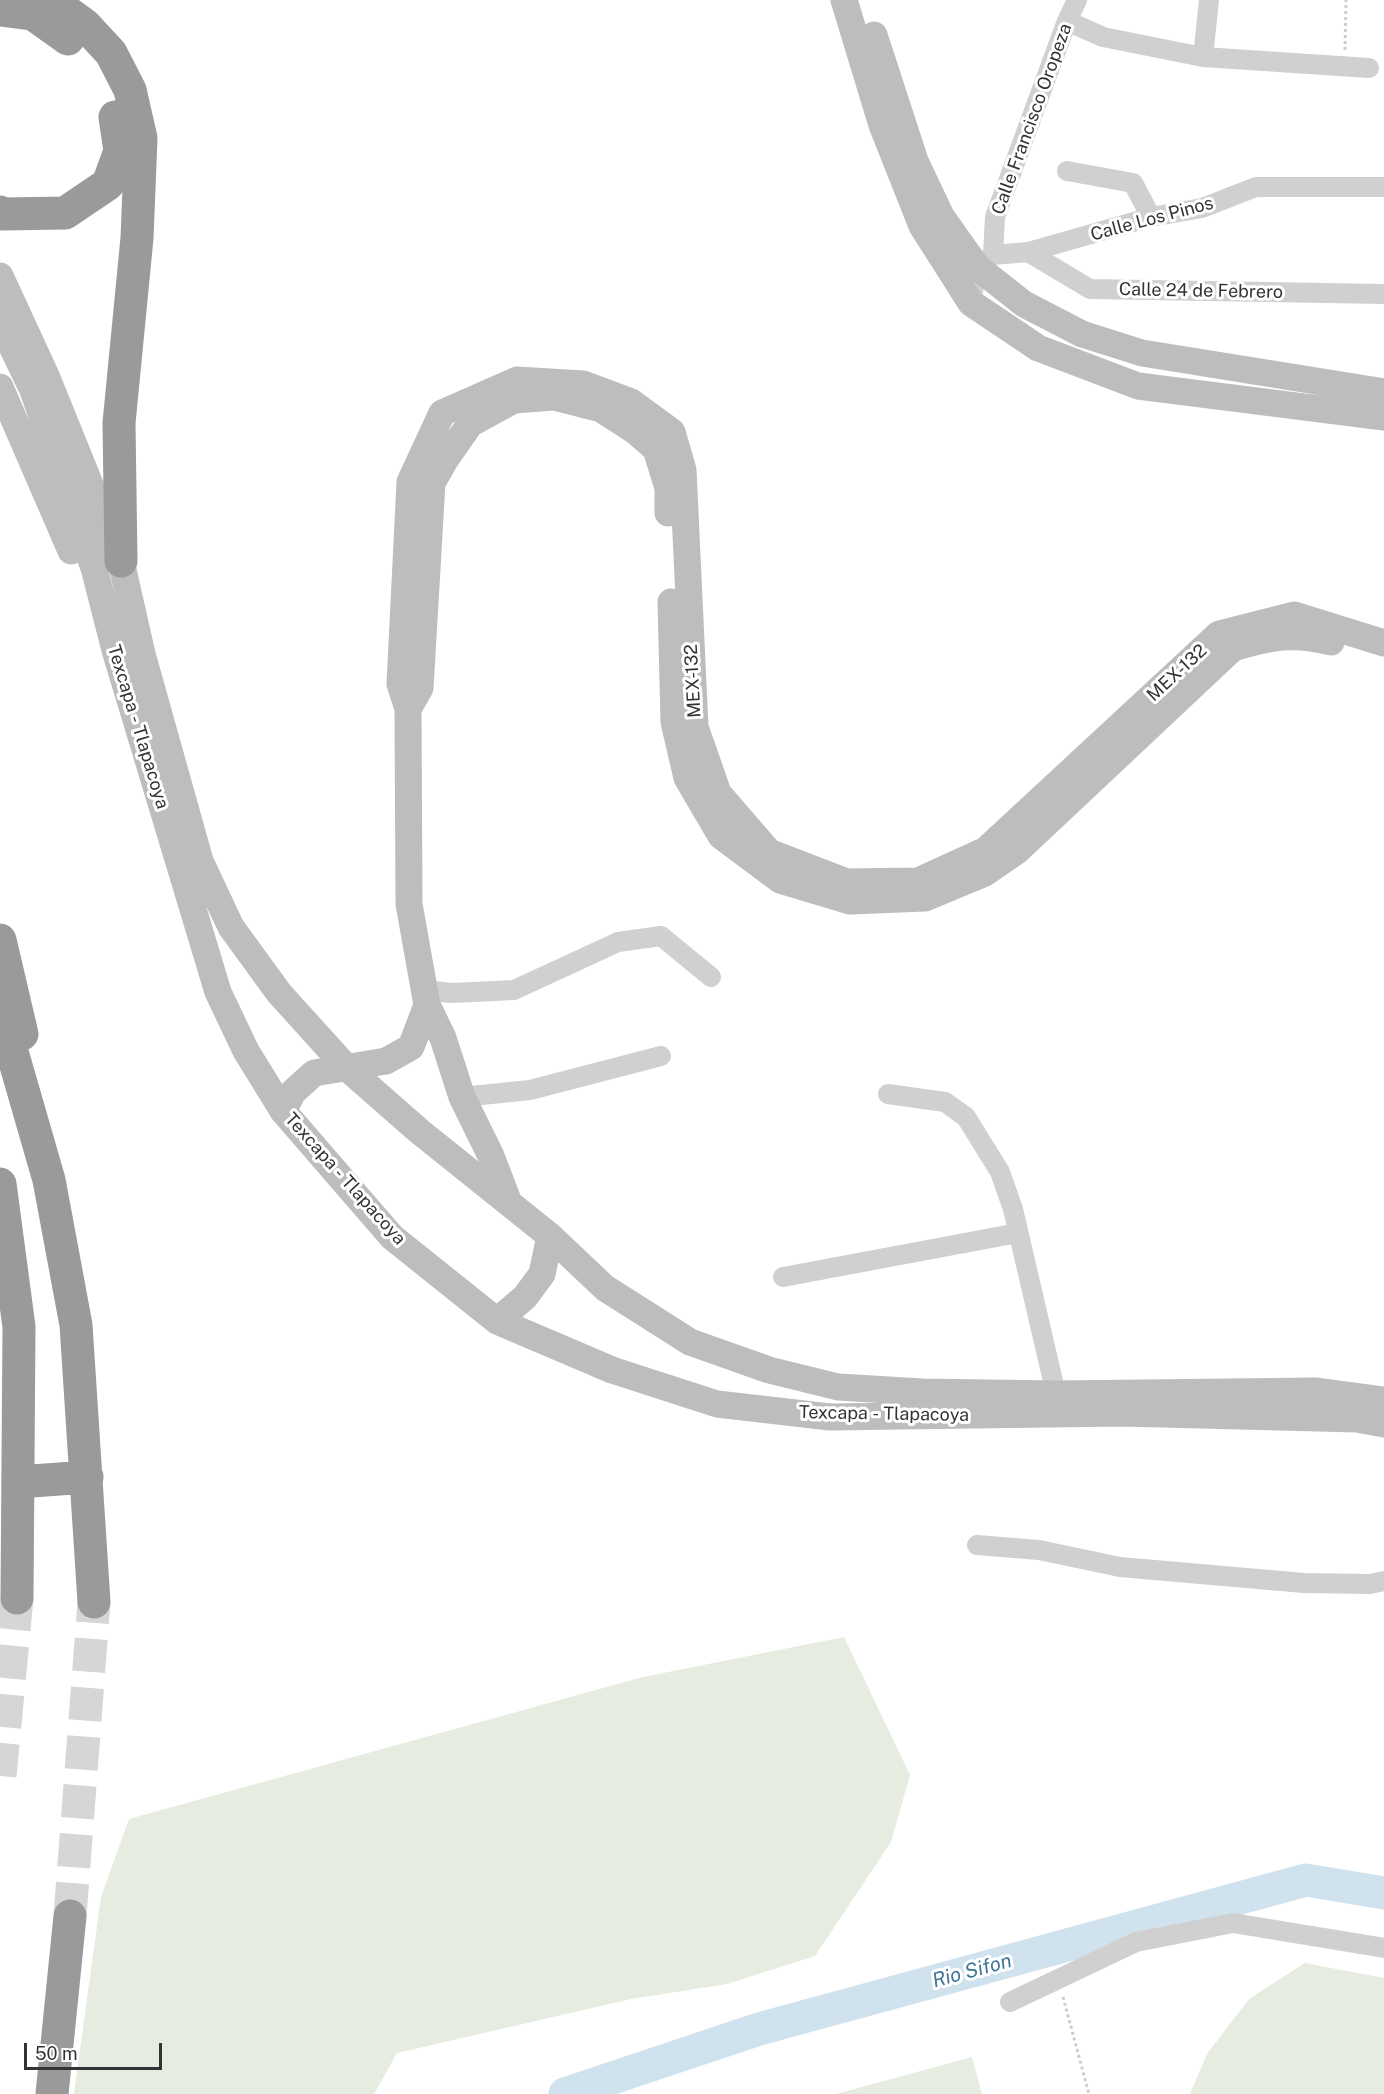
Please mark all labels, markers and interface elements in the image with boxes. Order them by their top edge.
street label: Calle Francisco Oropeza [987,20,1077,218]
street label: Calle Los Pinos [1088,192,1216,246]
street label: Calle 24 de Febrero [1119,279,1283,303]
street label: MEX-132 [1143,640,1211,706]
street label: Texcapa - Tlapacoya [103,642,173,812]
street label: MEX-132 [680,644,706,718]
street label: Texcapa - Tlapacoya [280,1109,410,1249]
street label: Texcapa - Tlapacoya [799,1402,969,1426]
water label: Rio Sifon [930,1949,1014,1993]
scale bar [27,2031,165,2069]
text: 50 m [35,2043,78,2064]

